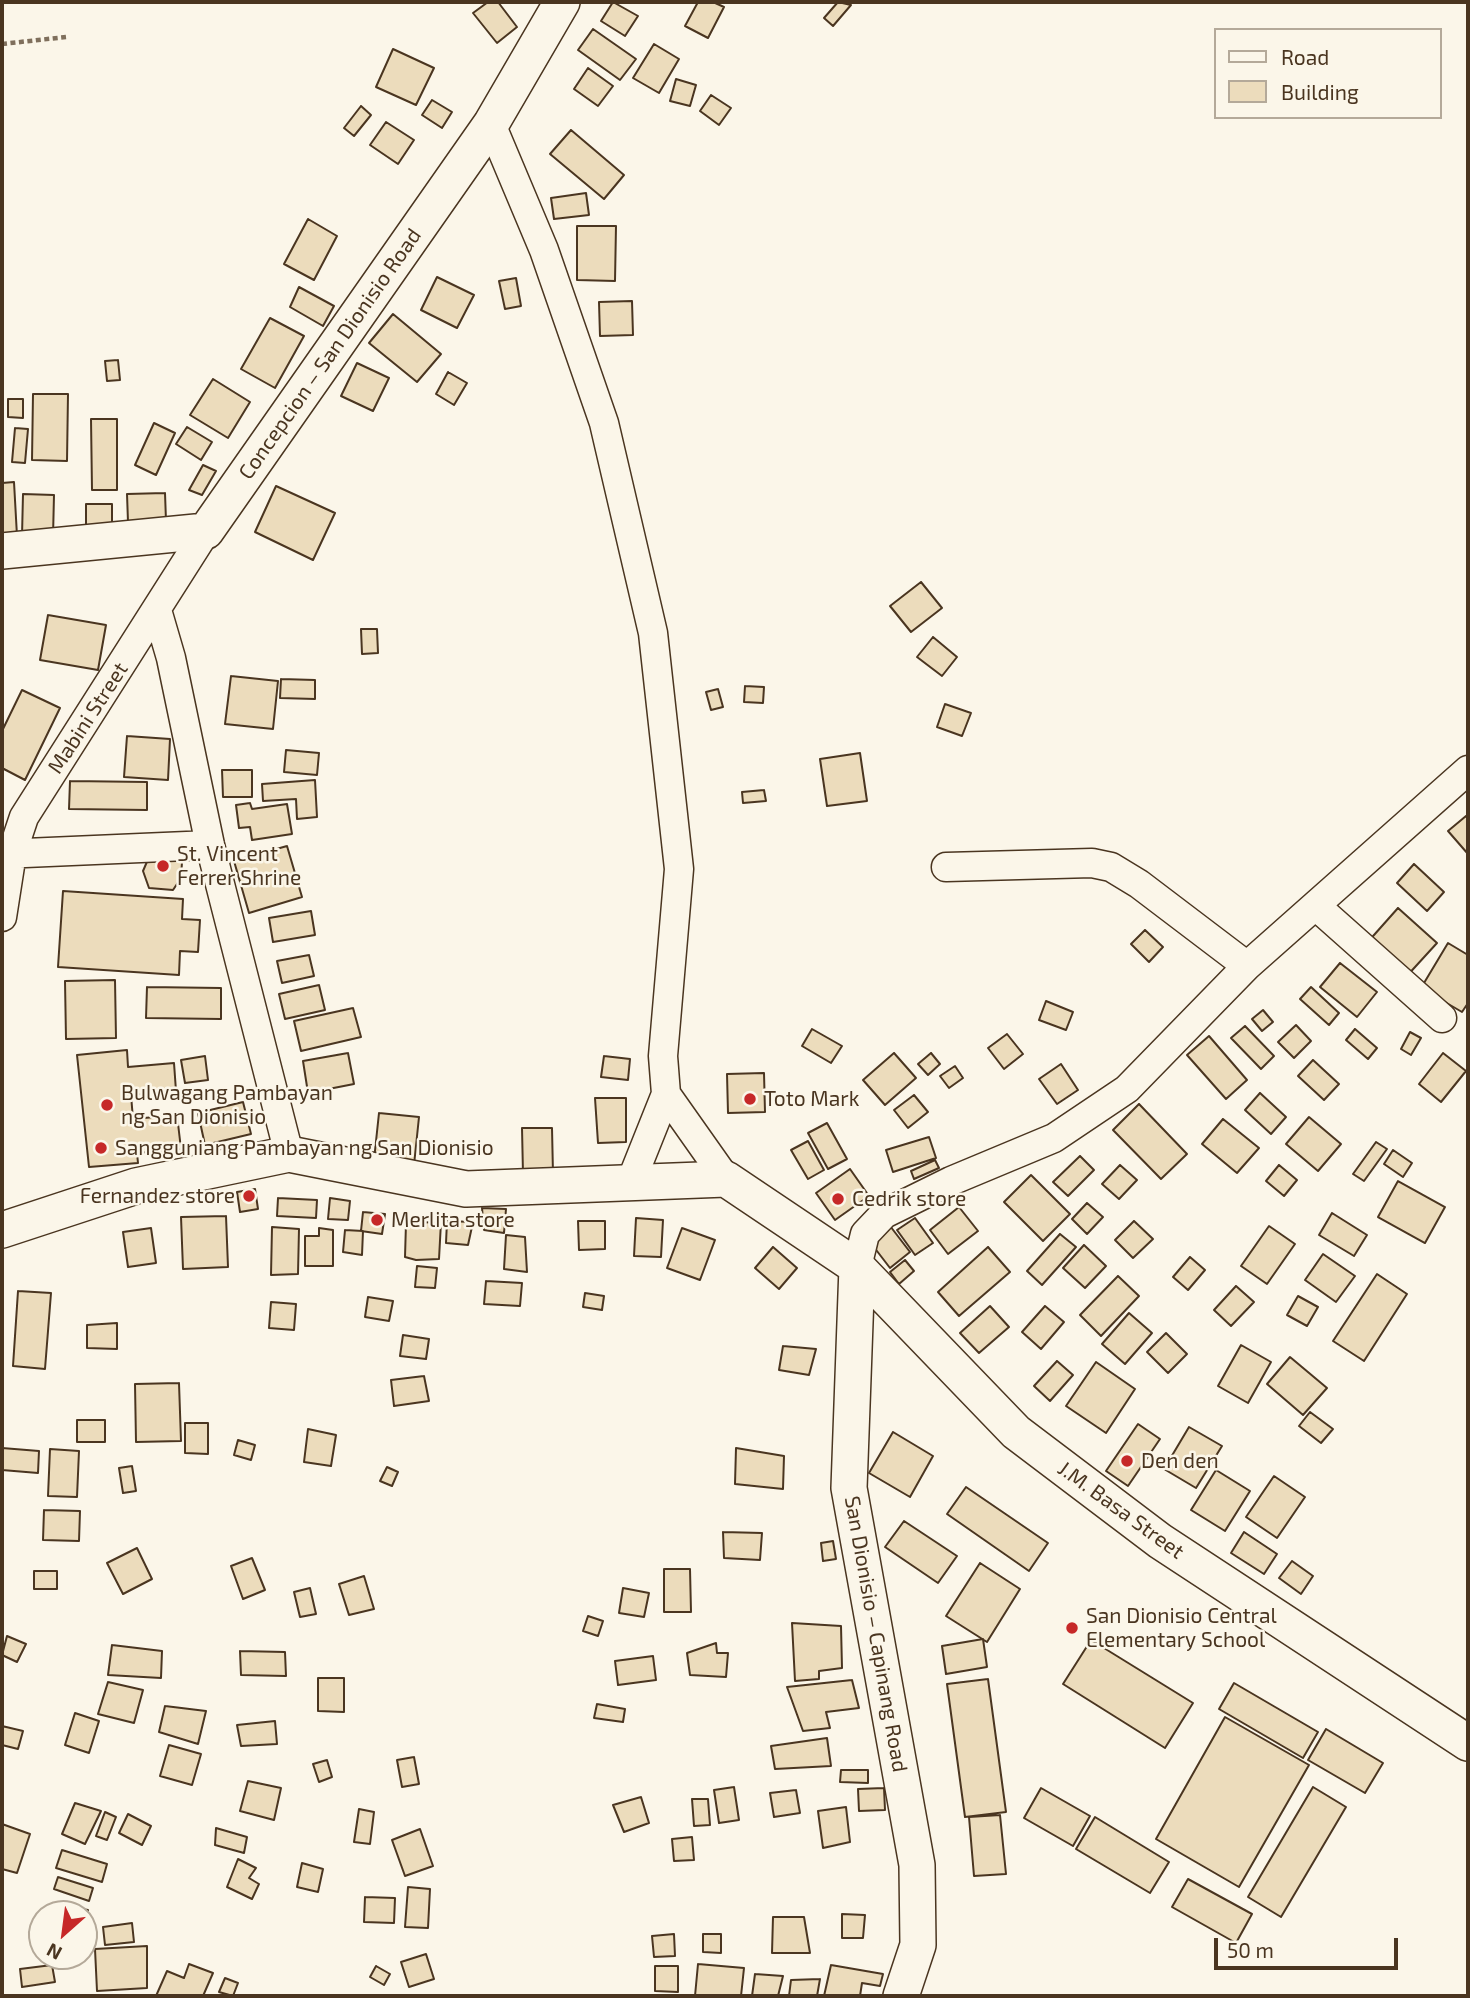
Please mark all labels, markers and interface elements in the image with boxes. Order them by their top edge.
legend [1214,28,1442,119]
text: Road [1281,44,1329,69]
text: Building [1281,79,1359,104]
street label: Concepcion – San Dionisio Road [233,224,427,484]
street label: Mabini Street [43,658,133,778]
place label: St. Vincent Ferrer Shrine [177,841,301,891]
marker: St. Vincent Ferrer Shrine [155,858,171,874]
place label: Bulwagang Pambayan ng San Dionisio [121,1080,333,1130]
place label: Toto Mark [764,1086,859,1112]
marker: Toto Mark [742,1091,758,1107]
marker: Bulwagang Pambayan ng San Dionisio [99,1097,115,1113]
place label: Sangguniang Pambayan ng San Dionisio [115,1135,494,1161]
marker: Sangguniang Pambayan ng San Dionisio [93,1140,109,1156]
place label: Fernandez store [80,1183,235,1209]
place label: Cedrik store [852,1186,966,1212]
marker: Fernandez store [241,1188,257,1204]
marker: Cedrik store [830,1191,846,1207]
place label: Merlita store [391,1207,515,1233]
marker: Merlita store [369,1212,385,1228]
place label: Den den [1141,1448,1219,1474]
marker: Den den [1119,1453,1135,1469]
street label: J.M. Basa Street [1053,1456,1189,1564]
street label: San Dionisio – Capinang Road [839,1494,913,1774]
place label: San Dionisio Central Elementary School [1086,1603,1277,1653]
marker: San Dionisio Central Elementary School [1064,1620,1080,1636]
north arrow [28,1900,98,1970]
scale bar [1218,1924,1402,1968]
text: 50 m [1227,1937,1274,1962]
text: N [42,1939,65,1966]

